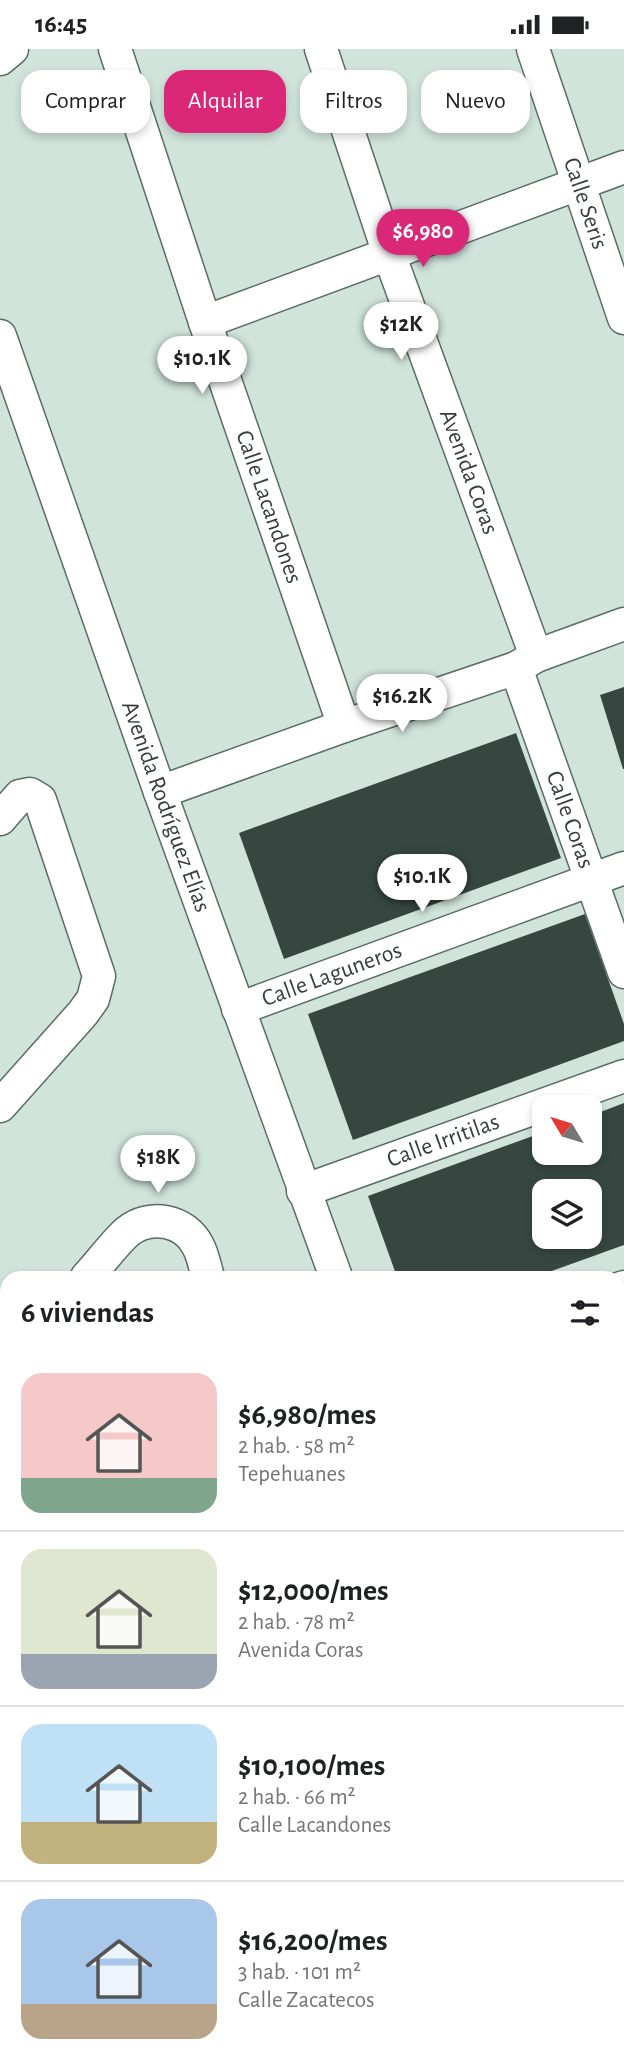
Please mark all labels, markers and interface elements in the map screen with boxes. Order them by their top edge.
text: 16:45 [35,11,87,37]
chip: Comprar [21,70,150,133]
chip: Alquilar [164,70,286,133]
chip: Filtros [300,70,407,133]
chip: Nuevo [421,70,530,133]
street label: Calle Seris [559,155,612,252]
pin: $6,980 [366,209,480,269]
text: $6,980 [392,220,454,243]
pin: $12K [360,303,442,362]
text: $12K [380,313,422,336]
pin: $10.1K [145,337,259,396]
text: $10.1K [173,347,231,370]
street label: Avenida Coras [435,406,502,538]
street label: Calle Lacandones [231,427,306,587]
pin: $16.2K [345,675,459,734]
text: $16.2K [372,685,432,708]
street label: Avenida Rodríguez Elías [117,698,215,915]
street label: Calle Coras [542,768,598,872]
pin: $10.1K [365,855,479,914]
text: $10.1K [393,865,451,888]
street label: Calle Laguneros [259,938,405,1011]
north arrow [532,1095,602,1165]
map controls [532,1095,602,1249]
street label: Calle Irritilas [384,1110,503,1172]
pin: $18K [117,1135,199,1195]
text: $18K [136,1146,180,1169]
button: layers [532,1179,602,1249]
icon: filters [566,1294,604,1332]
text: 6 viviendas [21,1298,154,1328]
text: $6,980/mes [238,1400,376,1430]
icon: home [77,1401,161,1485]
text: 2 hab. · 58 m² [238,1435,354,1458]
text: Tepehuanes [238,1463,346,1486]
text: $12,000/mes [238,1576,389,1606]
icon: home [77,1577,161,1661]
text: 2 hab. · 78 m² [238,1611,354,1634]
text: Avenida Coras [238,1639,364,1662]
text: $10,100/mes [238,1751,385,1781]
icon: home [77,1752,161,1836]
text: 2 hab. · 66 m² [238,1786,356,1809]
text: Calle Lacandones [238,1814,391,1837]
text: $16,200/mes [238,1926,387,1956]
icon: home [77,1927,161,2011]
text: 3 hab. · 101 m² [238,1961,361,1984]
text: Calle Zacatecos [238,1989,375,2012]

